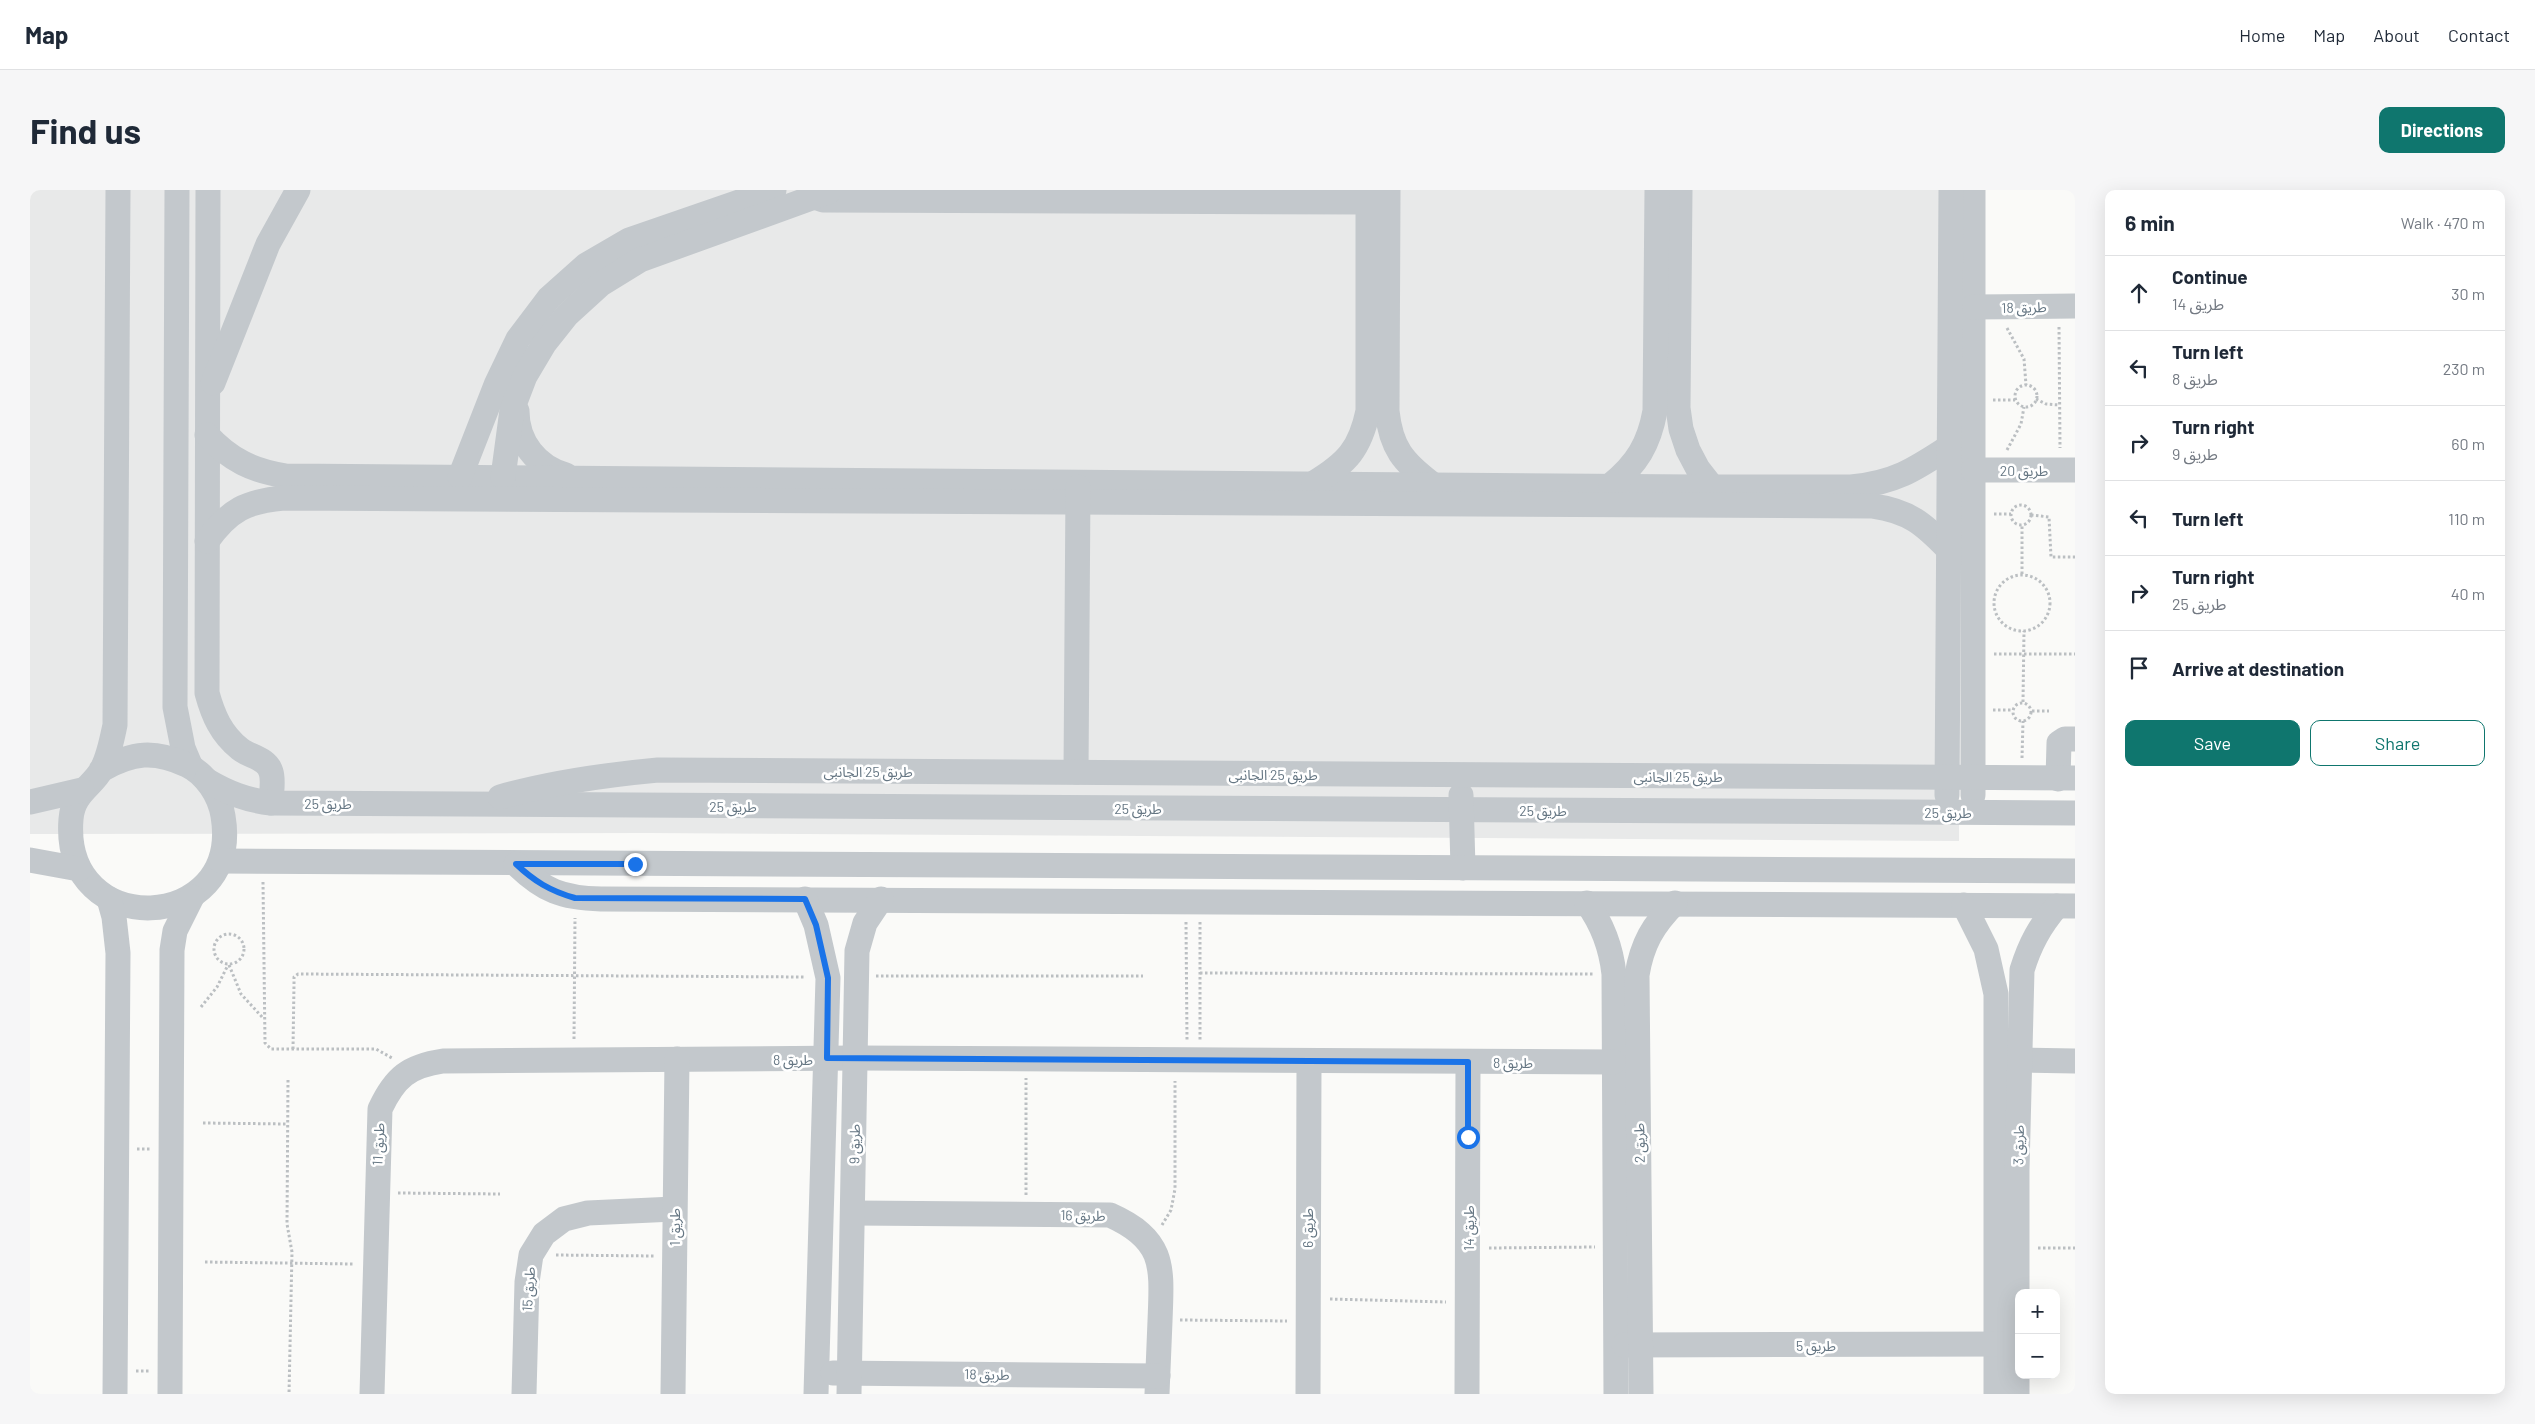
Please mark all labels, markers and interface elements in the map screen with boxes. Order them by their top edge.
text: Map [25,20,68,49]
text: Home [2239,24,2285,46]
text: Map [2313,24,2345,46]
text: About [2373,24,2420,46]
text: Contact [2448,24,2510,46]
button: Directions [2379,107,2505,153]
text: Find us [30,109,141,151]
text: 6 min [2125,210,2175,235]
text: Walk · 470 m [2401,213,2485,232]
text: Continue [2172,265,2248,288]
icon: ahead [2125,279,2153,307]
text: 30 m [2451,284,2485,303]
text: طريق 14 [2172,294,2224,313]
street label: طريق 18 [2001,298,2047,318]
text: Turn left [2172,340,2243,363]
icon: left [2125,354,2153,382]
text: 230 m [2443,359,2485,378]
text: طريق 8 [2172,369,2218,388]
text: Turn right [2172,415,2254,438]
icon: right [2125,429,2153,457]
text: 60 m [2451,434,2485,453]
text: طريق 9 [2172,444,2218,463]
street label: طريق 20 [2000,462,2048,481]
icon: left [2125,504,2153,532]
text: Turn left [2172,507,2243,530]
text: 110 m [2448,509,2485,528]
text: Turn right [2172,565,2254,588]
icon: right [2125,579,2153,607]
text: 40 m [2451,584,2485,603]
text: طريق 25 [2172,594,2226,613]
icon: arrive [2125,654,2153,682]
text: Arrive at destination [2172,657,2344,680]
button: Save [2125,720,2300,766]
button: Share [2310,720,2485,766]
street label: طريق 25 الجانبى [823,763,913,782]
street label: طريق 25 الجانبى [1228,766,1318,785]
street label: طريق 25 الجانبى [1633,768,1723,787]
street label: طريق 25 [304,795,352,814]
street label: طريق 25 [709,798,757,817]
street label: طريق 25 [1114,800,1162,819]
street label: طريق 25 [1519,802,1567,821]
street label: طريق 25 [1924,804,1972,823]
route end [624,853,647,876]
street label: طريق 8 [773,1051,813,1070]
street label: طريق 8 [1493,1054,1533,1073]
street label: طريق 11 [368,1122,390,1166]
street label: طريق 2 [1630,1123,1650,1163]
street label: طريق 9 [845,1124,865,1164]
street label: طريق 3 [2009,1125,2029,1165]
route start [1457,1126,1480,1149]
street label: طريق 14 [1460,1205,1479,1251]
street label: طريق 16 [1060,1206,1106,1226]
street label: طريق 1 [666,1208,685,1246]
street label: طريق 6 [1299,1208,1318,1248]
street label: طريق 15 [518,1266,540,1312]
map controls [2015,1289,2060,1379]
button: + [2015,1289,2060,1334]
button: − [2015,1334,2060,1379]
street label: طريق 5 [1796,1337,1836,1356]
street label: طريق 18 [964,1365,1010,1385]

